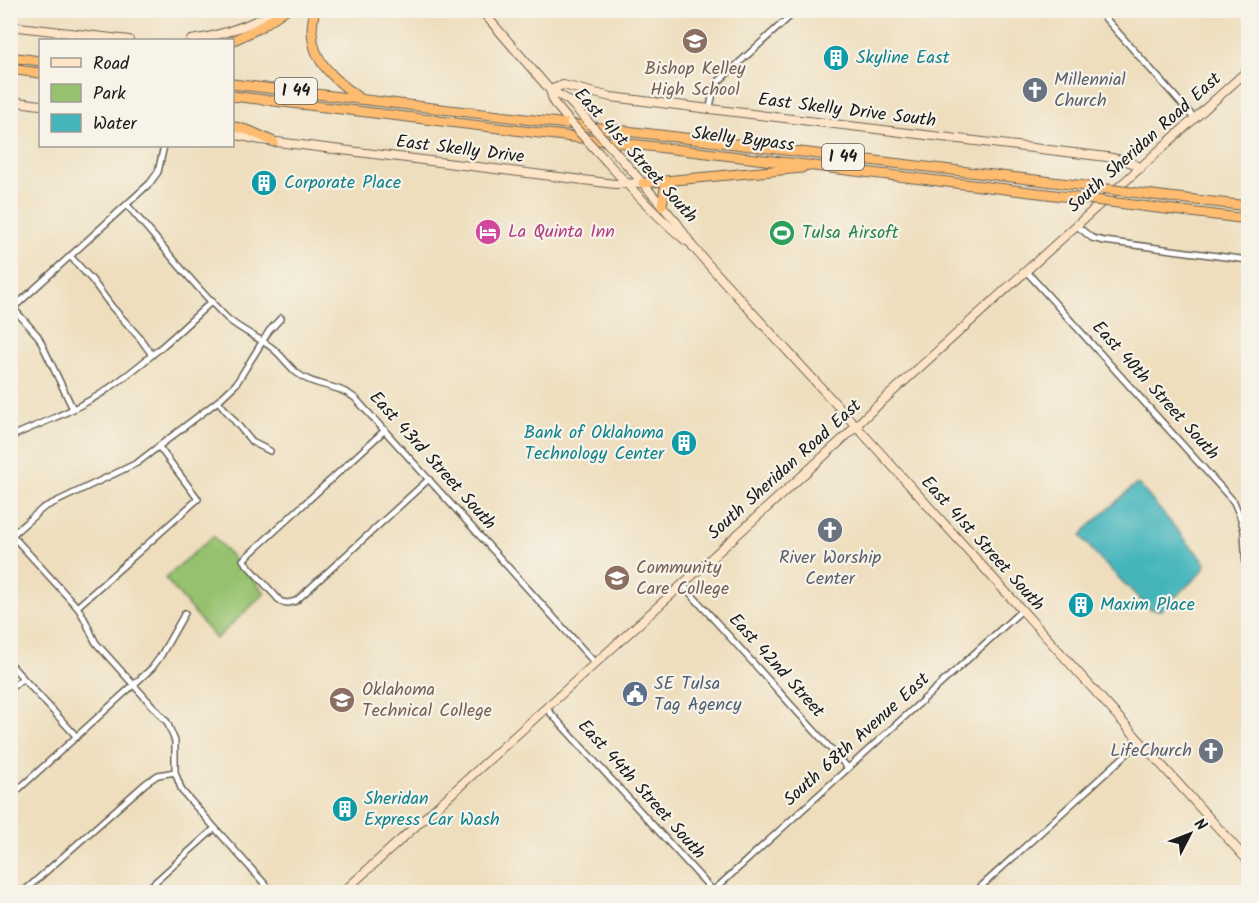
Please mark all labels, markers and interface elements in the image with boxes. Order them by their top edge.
school or university icon: Bishop Kelley High School [680,26,710,56]
legend [39,39,234,147]
building icon: Skyline East [821,43,851,73]
place label: Skyline East [856,44,951,73]
text: Road [93,50,130,79]
place label: Bishop Kelley High School [644,55,746,105]
street label: South Sheridan Road East [1061,65,1229,220]
place label: Millennial Church [1054,66,1126,116]
church icon: Millennial Church [1020,75,1050,105]
road number: I 44 [275,78,317,104]
text: Park [93,80,126,109]
street label: East 41st Street South [566,82,704,230]
street label: East Skelly Drive South [756,86,938,136]
text: Water [93,110,138,139]
street label: Skelly Bypass [690,119,796,161]
street label: East Skelly Drive [394,128,526,172]
road number: I 44 [822,144,864,170]
building icon: Corporate Place [249,168,279,198]
place label: Corporate Place [284,169,401,198]
hotel icon: La Quinta Inn [473,217,503,247]
place label: La Quinta Inn [508,218,615,247]
sports icon: Tulsa Airsoft [767,218,797,248]
place label: Tulsa Airsoft [802,219,900,248]
street label: East 40th Street South [1084,315,1226,467]
street label: East 43rd Street South [361,385,503,537]
street label: South Sheridan Road East [701,392,869,547]
place label: Bank of Oklahoma Technology Center [524,419,665,469]
building icon: Bank of Oklahoma Technology Center [669,428,699,458]
street label: East 41st Street South [913,470,1051,618]
church icon: River Worship Center [815,515,845,545]
place label: River Worship Center [779,544,881,594]
place label: Community Care College [636,554,729,604]
school or university icon: Community Care College [602,563,632,593]
building icon: Maxim Place [1066,590,1096,620]
place label: Maxim Place [1100,591,1195,620]
street label: East 42nd Street [721,607,832,726]
street label: South 68th Avenue East [777,665,938,814]
place label: SE Tulsa Tag Agency [654,670,742,720]
place label: Oklahoma Technical College [362,676,492,726]
public building icon: SE Tulsa Tag Agency [620,679,650,709]
school or university icon: Oklahoma Technical College [327,685,357,715]
street label: East 44th Street South [570,713,712,867]
church icon: LifeChurch [1196,736,1226,766]
place label: LifeChurch [1110,737,1192,766]
place label: Sheridan Express Car Wash [364,785,500,835]
building icon: Sheridan Express Car Wash [330,794,360,824]
north arrow [1160,804,1220,864]
text: N [1187,813,1213,837]

